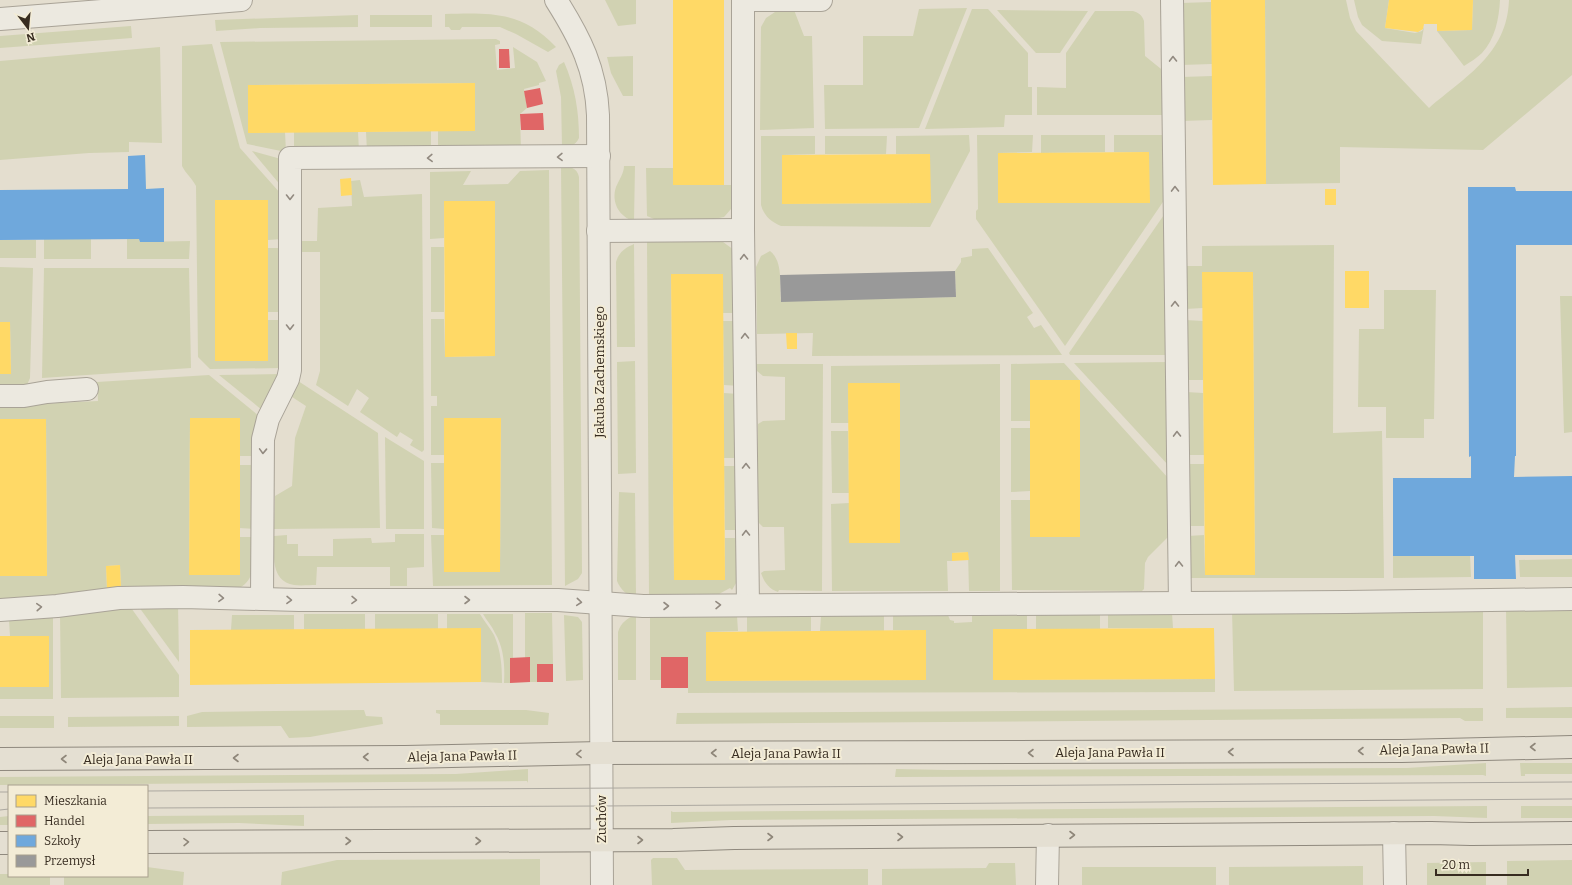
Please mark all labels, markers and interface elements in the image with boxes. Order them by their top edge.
north arrow [8,8,48,48]
text: N [24,30,36,45]
one-way arrow [1169,56,1177,62]
one-way arrow [557,153,563,161]
one-way arrow [427,154,433,162]
one-way arrow [1170,186,1179,192]
one-way arrow [286,194,294,200]
one-way arrow [739,254,748,260]
one-way arrow [1171,301,1179,307]
street label: Jakuba Zachemskiego [592,306,607,439]
one-way arrow [286,324,294,330]
one-way arrow [741,333,749,339]
one-way arrow [1173,431,1181,437]
one-way arrow [258,448,267,454]
one-way arrow [742,463,750,469]
one-way arrow [742,530,750,536]
one-way arrow [1175,561,1183,567]
one-way arrow [218,594,224,603]
one-way arrow [286,596,292,604]
one-way arrow [351,596,357,604]
one-way arrow [464,596,470,604]
one-way arrow [576,597,582,606]
one-way arrow [715,601,721,609]
one-way arrow [663,602,669,610]
one-way arrow [36,603,42,611]
street label: Aleja Jana Pawła II [1379,741,1489,757]
one-way arrow [1530,743,1536,751]
street label: Aleja Jana Pawła II [1055,745,1165,760]
street label: Aleja Jana Pawła II [731,746,841,761]
one-way arrow [1358,747,1364,755]
street label: Aleja Jana Pawła II [407,748,517,764]
one-way arrow [1228,748,1234,756]
one-way arrow [711,749,717,757]
one-way arrow [1028,749,1034,757]
one-way arrow [576,750,582,758]
street label: Aleja Jana Pawła II [83,752,193,767]
one-way arrow [363,753,369,761]
one-way arrow [233,754,239,762]
one-way arrow [61,755,67,763]
legend [8,785,148,877]
text: Mieszkania [44,794,107,808]
street label: Zuchów [594,794,609,843]
text: Handel [44,814,85,828]
one-way arrow [1069,831,1075,839]
one-way arrow [897,832,903,841]
one-way arrow [767,833,773,842]
text: Szkoły [44,834,81,848]
one-way arrow [475,836,481,845]
one-way arrow [637,836,643,844]
one-way arrow [345,837,351,845]
one-way arrow [183,838,189,846]
scale bar [1436,851,1528,877]
text: Przemysł [44,854,96,868]
text: 20 m [1442,858,1471,872]

